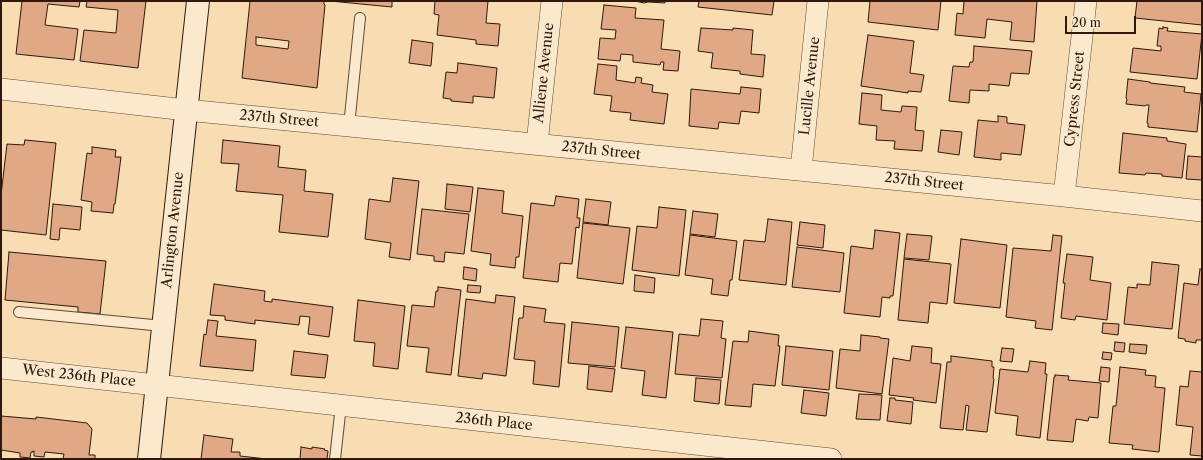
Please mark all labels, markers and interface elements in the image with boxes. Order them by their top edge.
scale bar [1067,8,1138,34]
text: 20 m [1072,15,1101,30]
street label: Alliene Avenue [530,22,558,124]
street label: Lucille Avenue [796,36,824,136]
street label: Cypress Street [1062,50,1088,148]
street label: 237th Street [239,107,319,131]
street label: 237th Street [560,138,642,164]
street label: 237th Street [883,169,965,195]
street label: Arlington Avenue [159,171,187,289]
street label: West 236th Place [21,362,137,390]
street label: 236th Place [455,410,533,434]

